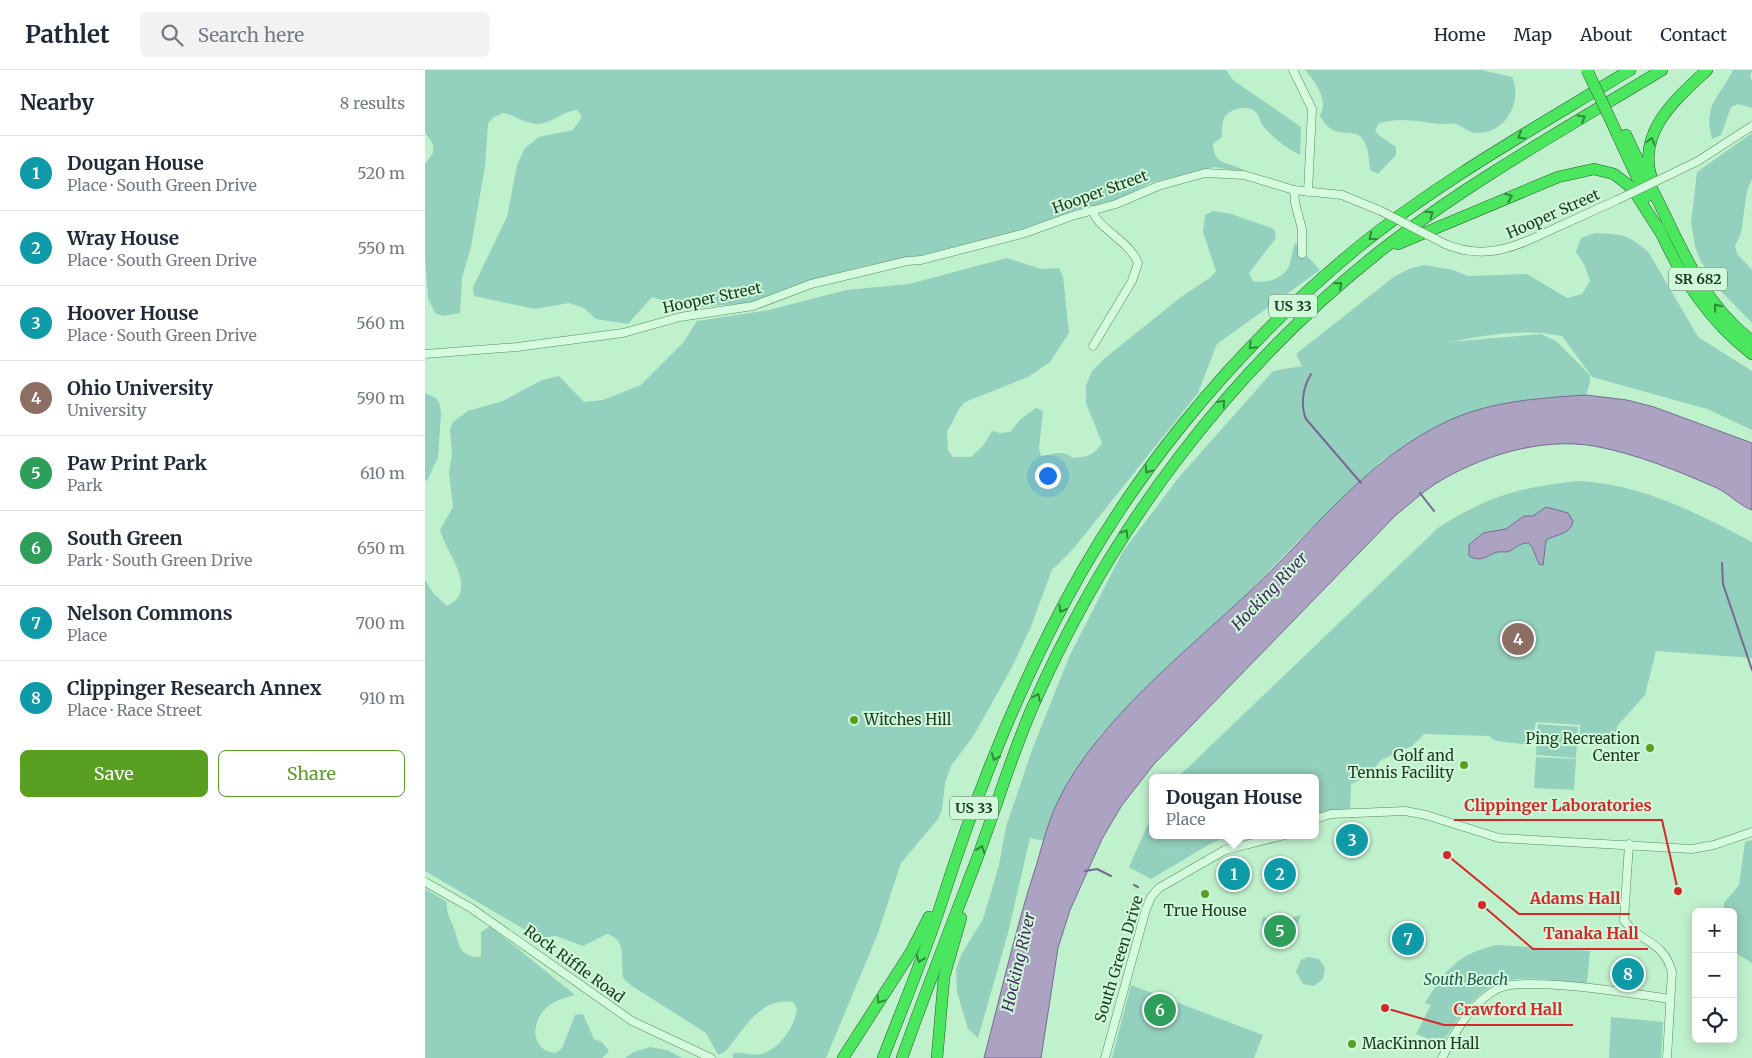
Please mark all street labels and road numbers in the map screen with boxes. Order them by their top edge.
street label: Hooper Street [1049,165,1150,218]
street label: Hooper Street [1503,184,1603,243]
road number: SR 682 [1669,268,1727,290]
street label: Hooper Street [661,278,763,317]
road number: US 33 [1269,295,1317,318]
road number: US 33 [950,796,998,820]
street label: South Green Drive [1090,893,1147,1025]
street label: Rock Riffle Road [520,921,628,1006]

